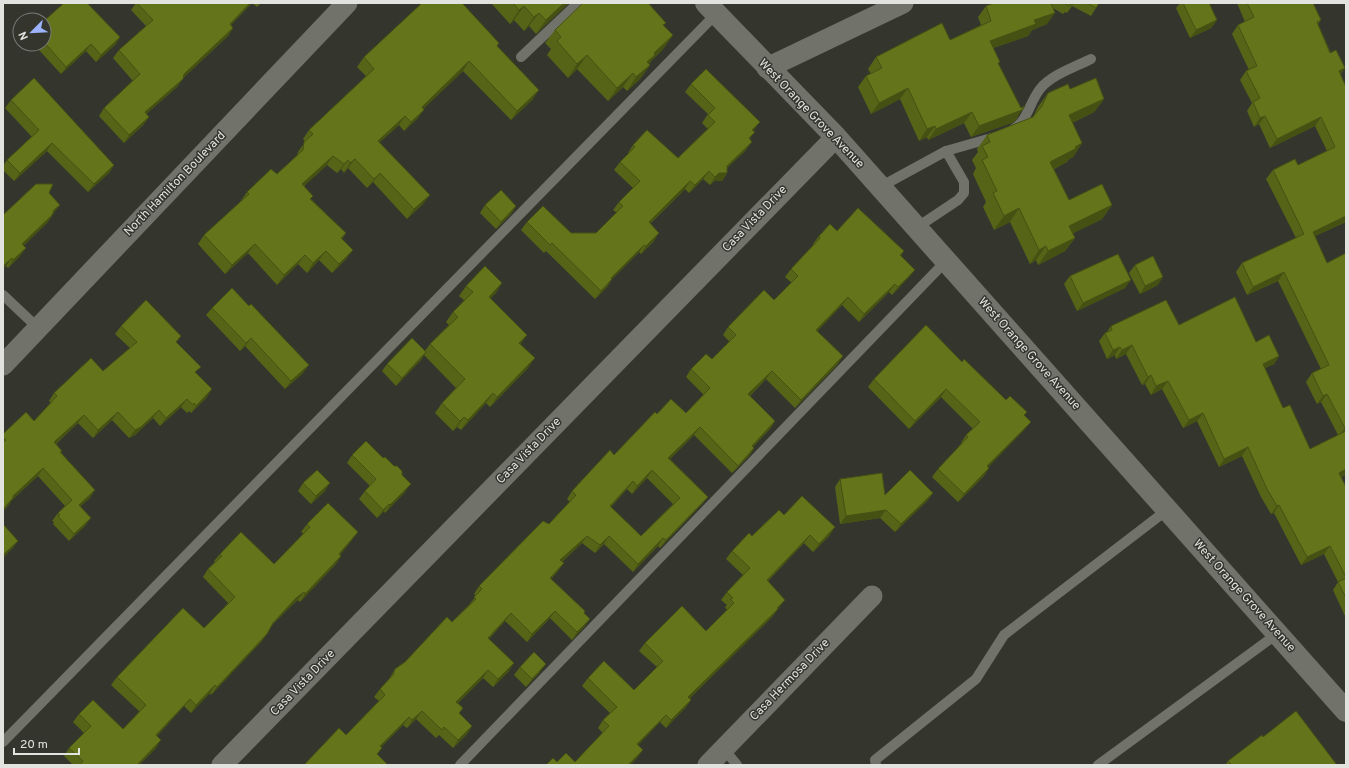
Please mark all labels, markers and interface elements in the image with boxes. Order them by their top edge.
north arrow [12,12,52,52]
text: N [16,29,32,42]
street label: West Orange Grove Avenue [755,56,867,172]
street label: North Hamilton Boulevard [121,128,229,240]
street label: Casa Vista Drive [719,182,791,256]
street label: West Orange Grove Avenue [974,294,1084,414]
street label: Casa Vista Drive [493,414,565,488]
street label: West Orange Grove Avenue [1189,536,1299,656]
street label: Casa Hermosa Drive [747,635,833,725]
street label: Casa Vista Drive [267,646,339,720]
scale bar [14,730,79,756]
text: 20 m [20,737,48,753]

